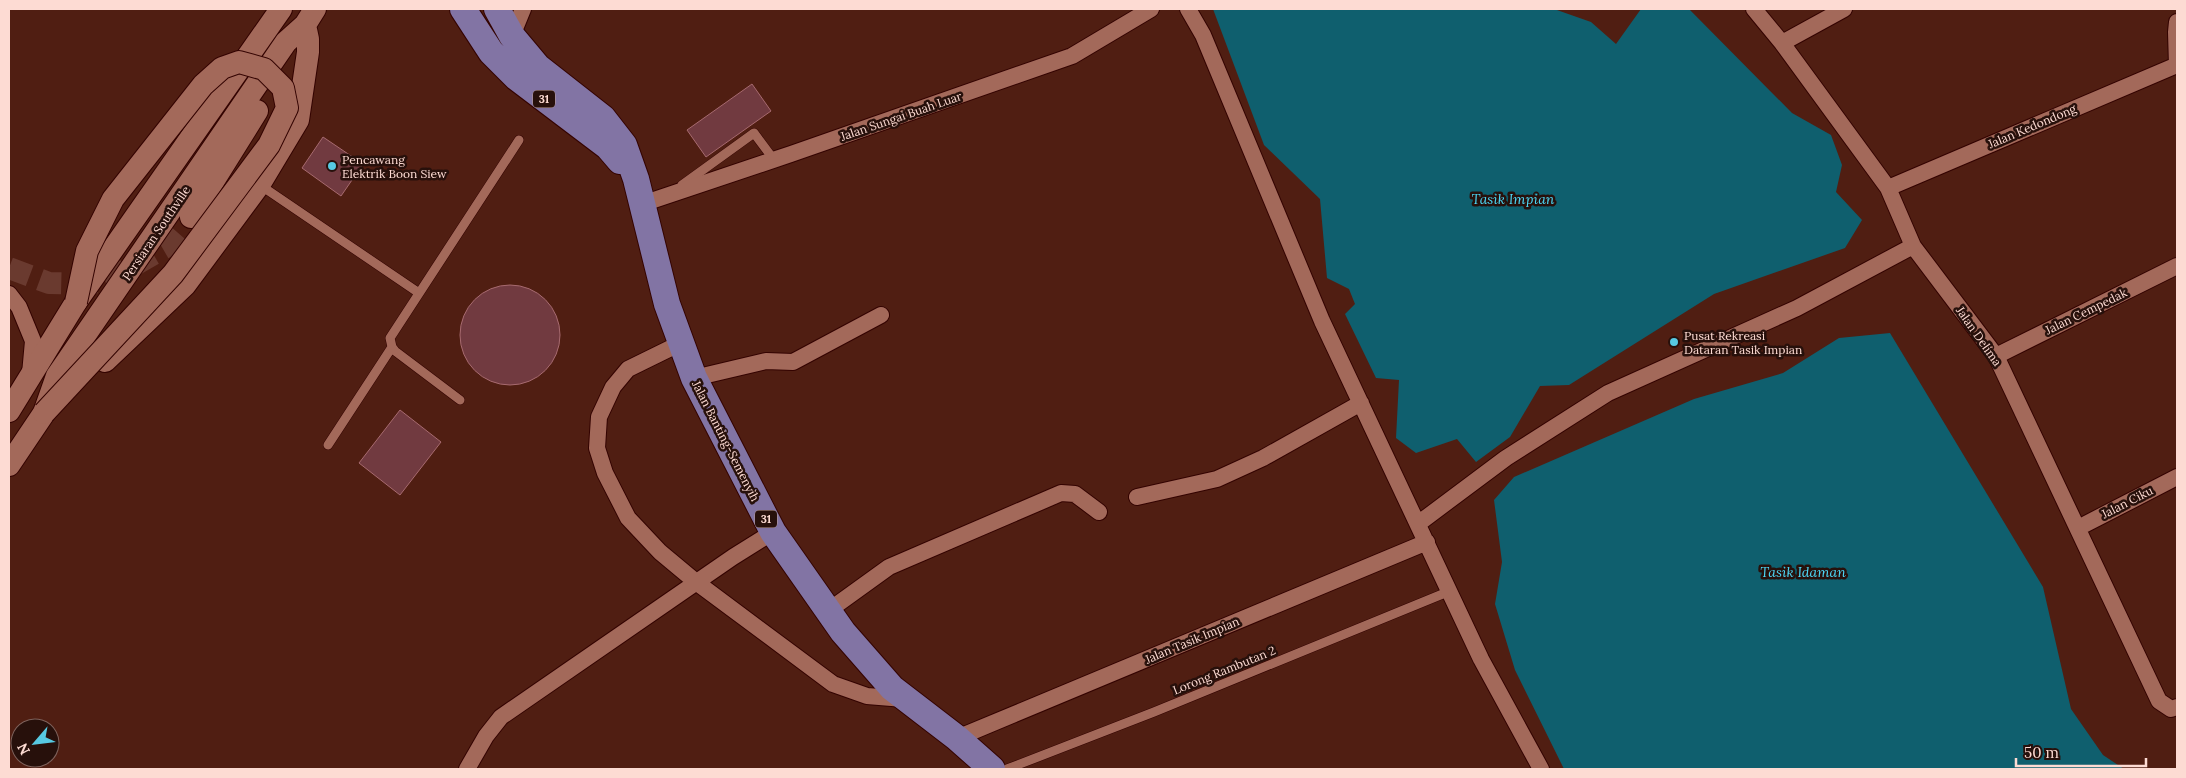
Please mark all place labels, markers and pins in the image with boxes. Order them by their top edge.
place label: Pencawang Elektrik Boon Siew [342,152,447,181]
marker: Pencawang Elektrik Boon Siew [326,160,338,172]
place label: Pusat Rekreasi Dataran Tasik Impian [1684,328,1802,357]
marker: Pusat Rekreasi Dataran Tasik Impian [1668,336,1680,348]

